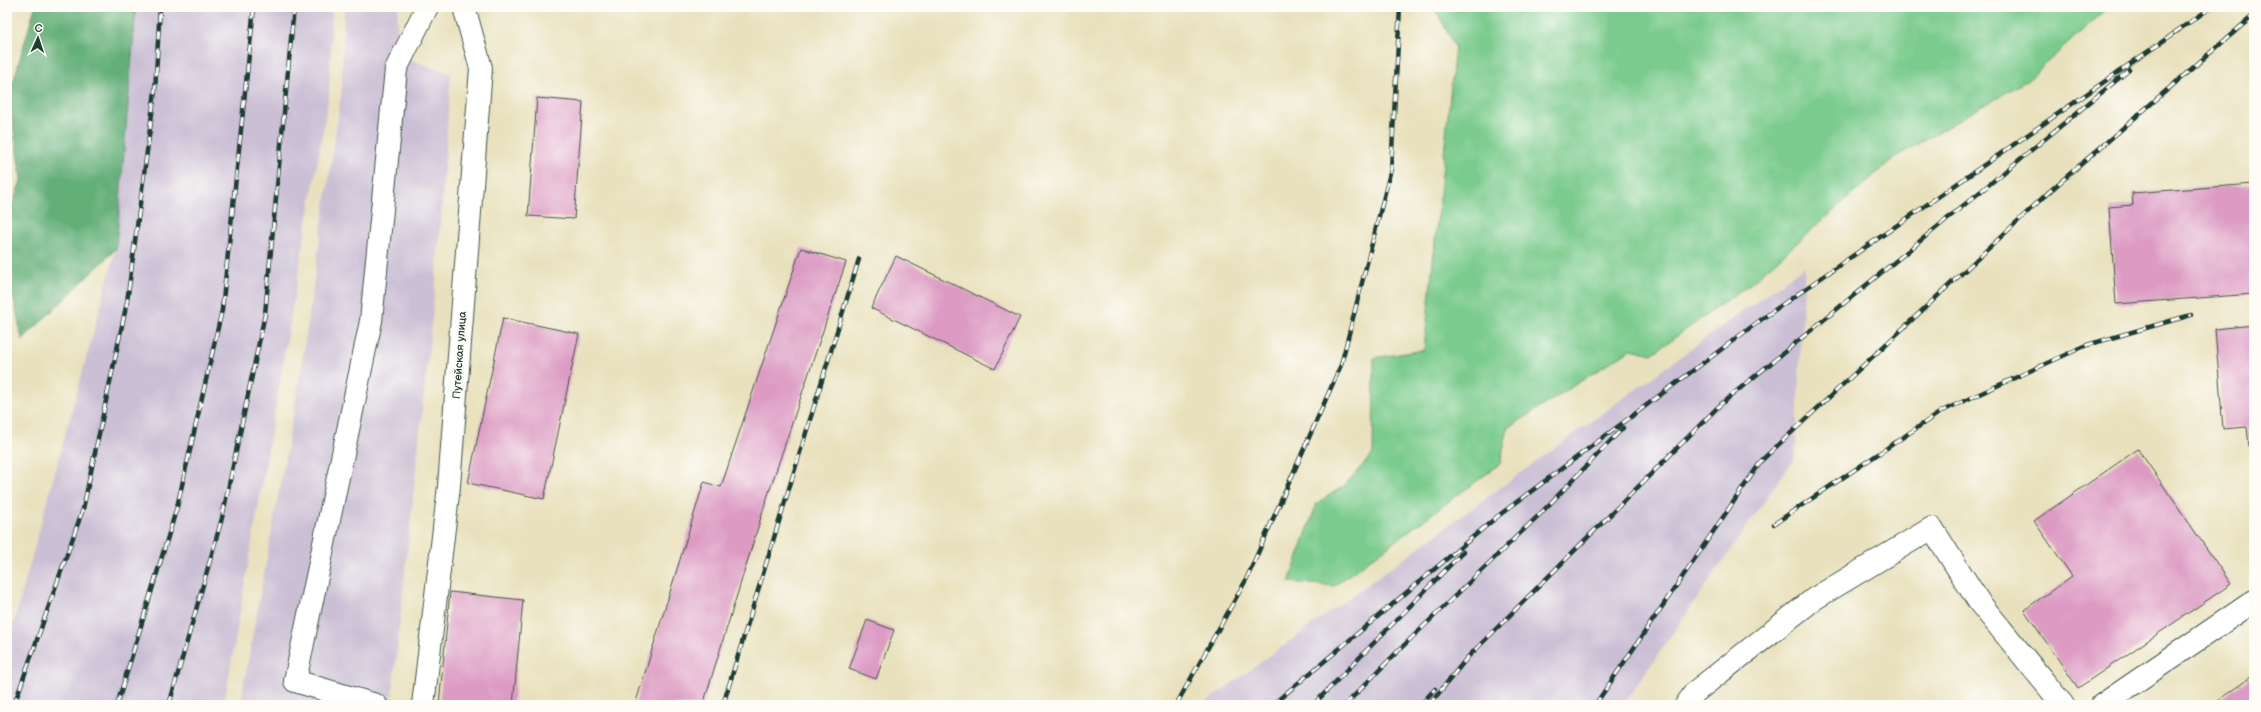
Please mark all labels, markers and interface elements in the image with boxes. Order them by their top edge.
north arrow [18,18,58,58]
text: С [34,22,43,35]
street label: Путейская улица [450,310,469,399]

